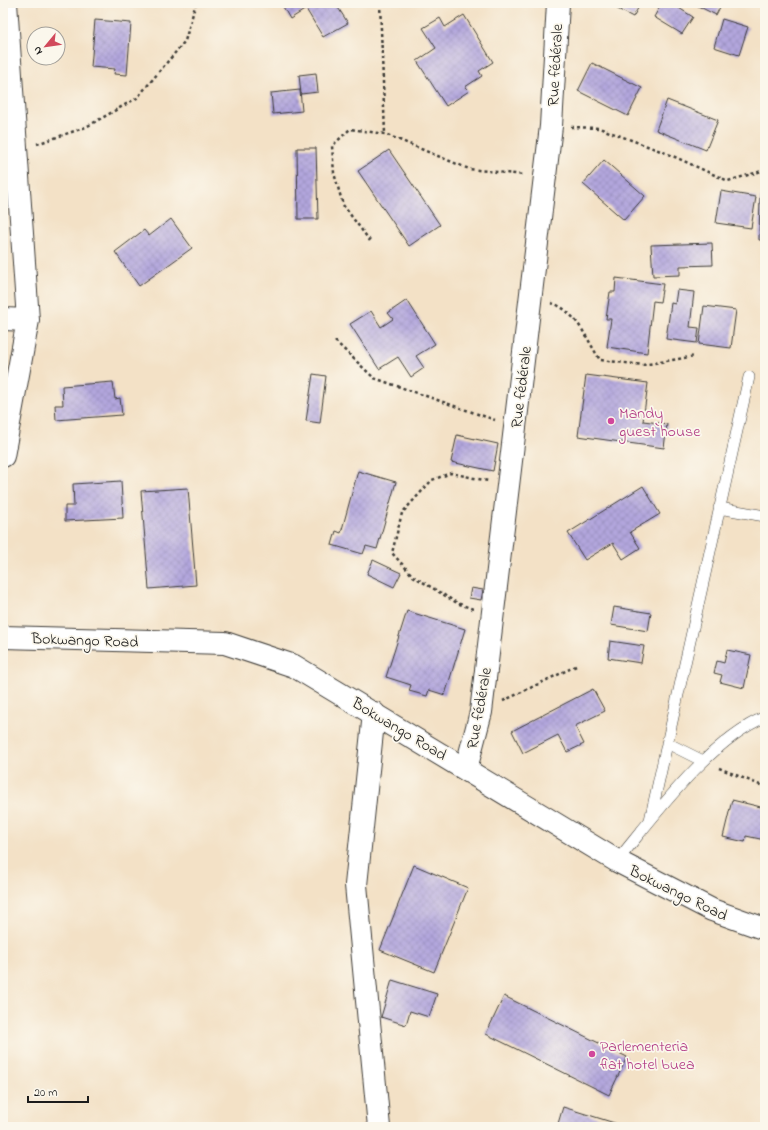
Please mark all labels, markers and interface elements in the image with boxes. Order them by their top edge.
street label: Rue fédérale [542,23,570,107]
north arrow [26,26,66,66]
text: N [29,43,47,57]
street label: Rue fédérale [505,344,539,430]
place label: Mandy guest house [618,402,701,444]
marker: Mandy guest house [606,416,616,426]
street label: Bokwango Road [30,627,139,655]
street label: Rue fédérale [461,665,499,751]
street label: Bokwango Road [346,691,451,768]
street label: Bokwango Road [624,859,731,928]
place label: Parlementeria flat hotel buea [600,1035,695,1077]
marker: Parlementeria flat hotel buea [587,1049,597,1059]
scale bar [28,1078,88,1104]
text: 20 m [34,1084,57,1102]

